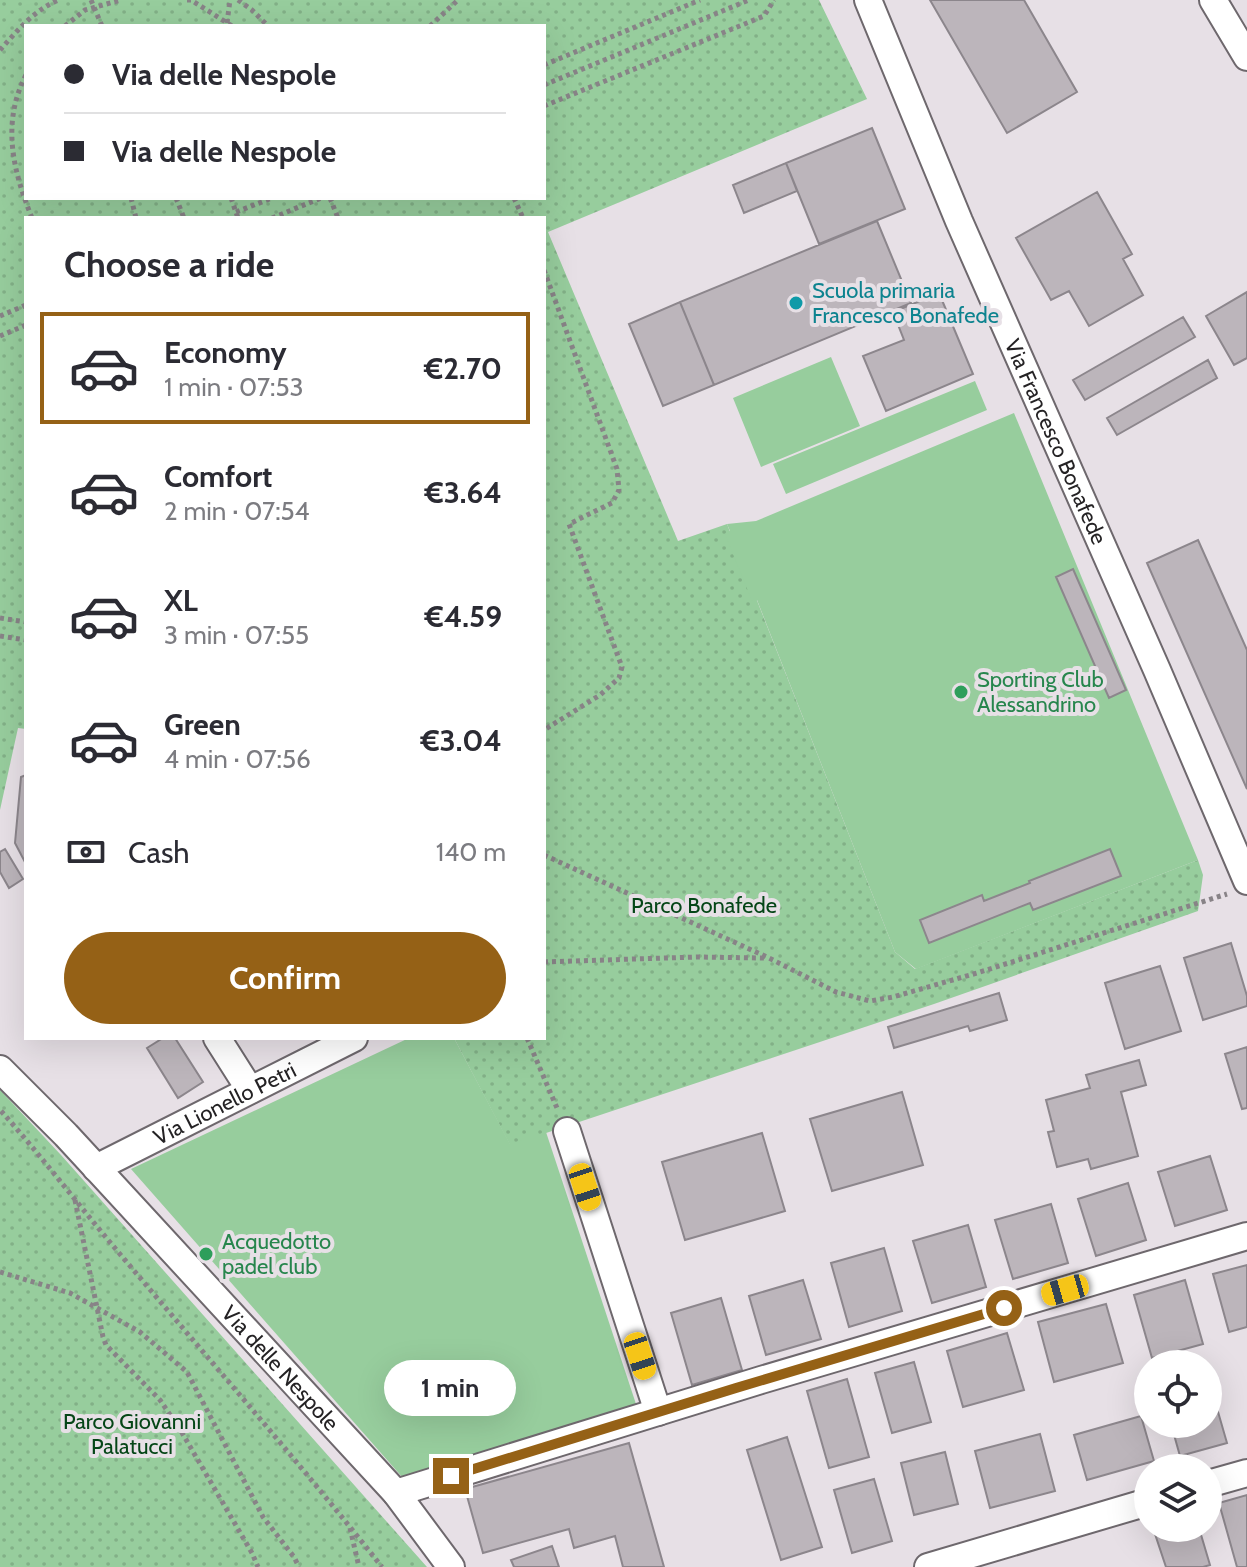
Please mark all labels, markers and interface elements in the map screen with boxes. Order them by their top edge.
text: Via delle Nespole [112,56,336,93]
text: Via delle Nespole [112,133,336,170]
text: Choose a ride [64,242,274,286]
place label: Scuola primaria Francesco Bonafede [812,277,999,329]
marker: Scuola primaria Francesco Bonafede [787,294,805,312]
icon: car [68,332,140,404]
text: Economy [164,334,287,371]
street label: Via Francesco Bonafede [999,335,1113,549]
text: €2.70 [424,350,502,387]
text: 1 min · 07:53 [164,371,304,403]
icon: car [68,456,140,528]
text: Comfort [164,458,272,495]
text: €3.64 [424,474,502,511]
text: 2 min · 07:54 [164,495,310,527]
icon: car [68,580,140,652]
text: XL [164,582,198,619]
text: €4.59 [425,598,502,635]
text: 3 min · 07:55 [164,619,309,651]
place label: Sporting Club Alessandrino [977,666,1104,718]
marker: Sporting Club Alessandrino [952,683,970,701]
icon: car [68,704,140,776]
text: Green [164,706,241,743]
text: €3.04 [420,722,502,759]
text: 4 min · 07:56 [164,743,311,775]
icon: cash [64,830,108,874]
text: Cash [128,834,190,871]
text: 140 m [436,836,506,868]
park label: Parco Bonafede [631,892,777,919]
button: Confirm [64,932,506,1024]
street label: Via Lionello Petri [149,1057,301,1151]
car [566,1160,604,1214]
place label: Acquedotto padel club [222,1228,331,1280]
marker: Acquedotto padel club [197,1245,215,1263]
car [1039,1272,1091,1308]
route start [986,1290,1022,1326]
street label: Via delle Nespole [216,1300,345,1436]
car [621,1329,659,1383]
map controls [1134,1350,1222,1542]
button: locate [1134,1350,1222,1438]
callout: 1 min [385,1360,517,1416]
text: 1 min [421,1372,479,1404]
park label: Parco Giovanni Palatucci [63,1408,201,1460]
button: layers [1134,1454,1222,1542]
route end [433,1458,469,1494]

